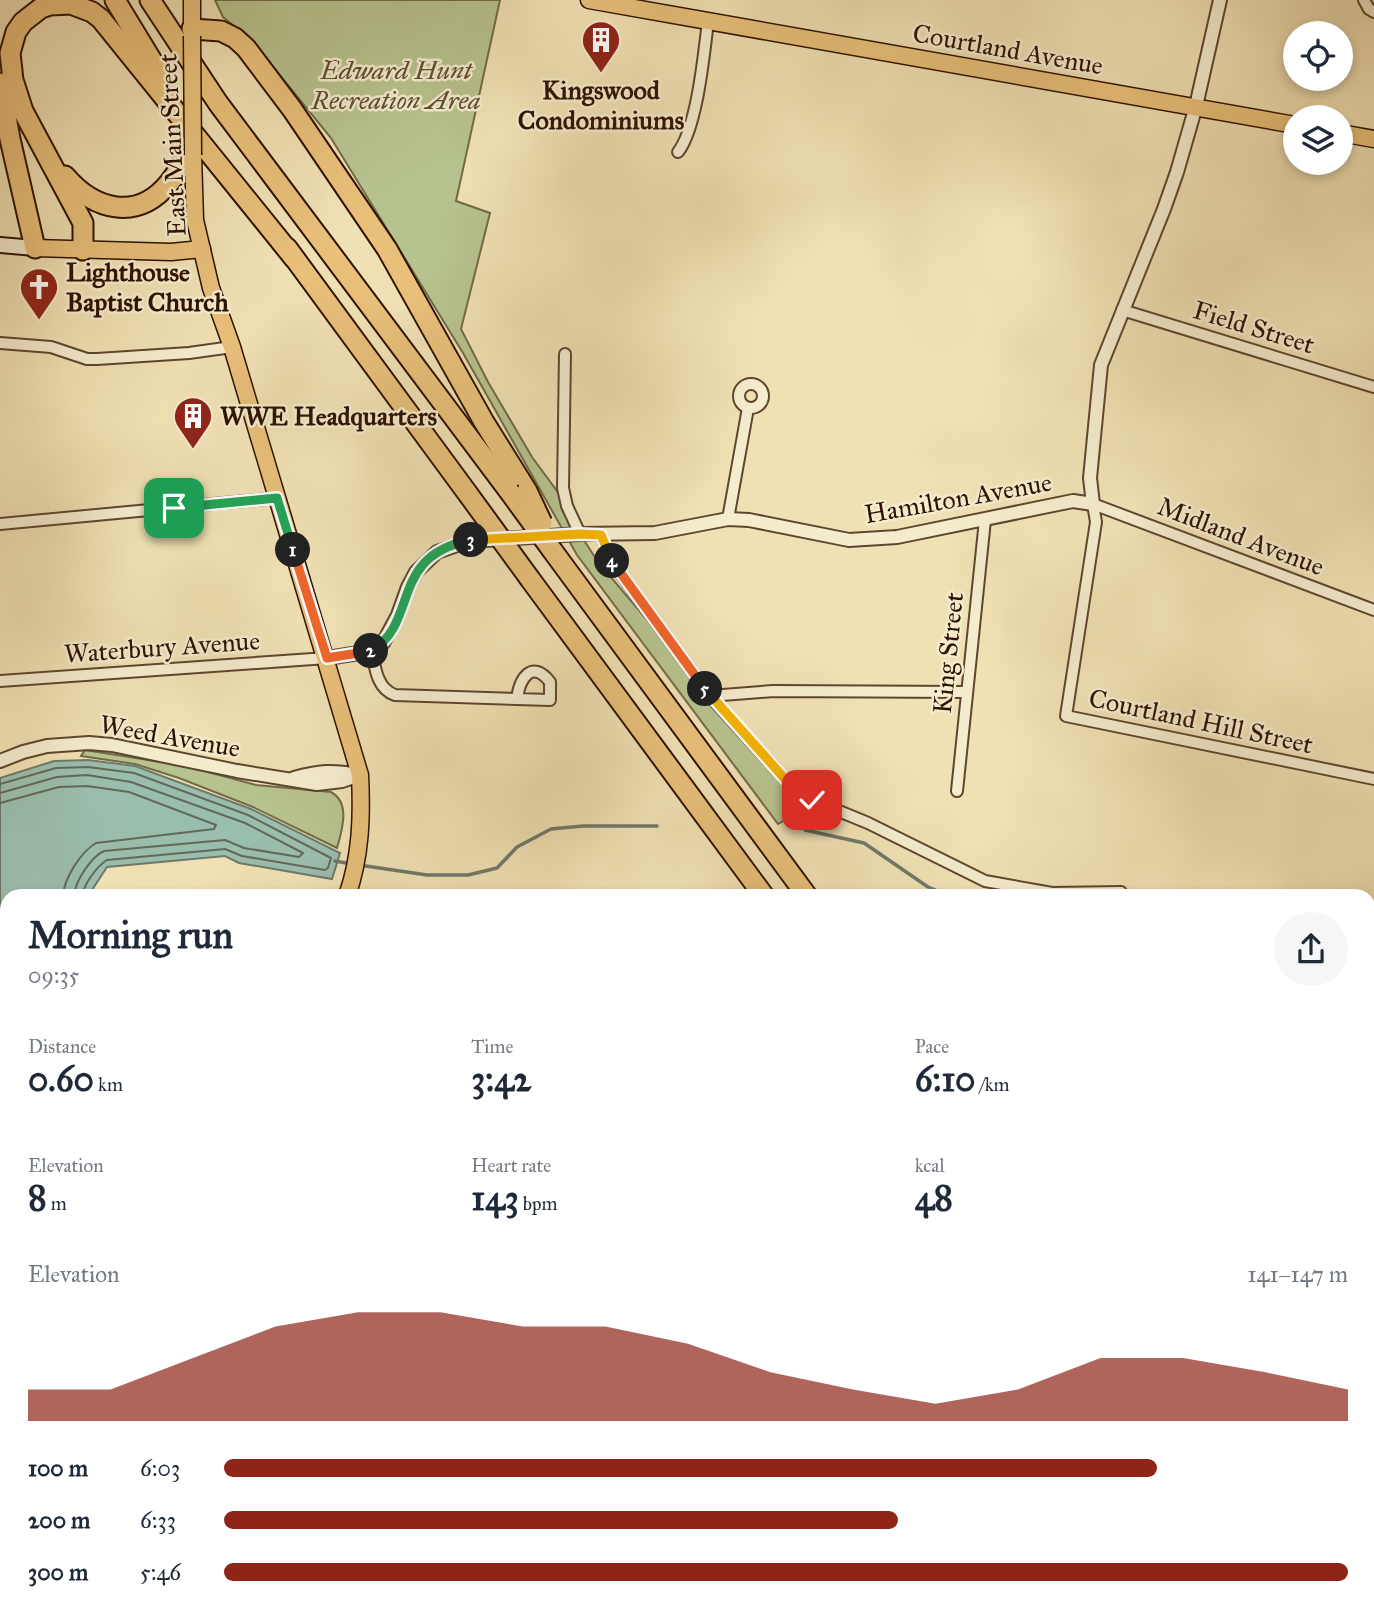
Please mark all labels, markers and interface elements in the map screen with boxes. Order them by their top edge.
street label: Courtland Avenue [910,17,1106,82]
building icon: Kingswood Condominiums [580,19,622,74]
map controls [1283,21,1353,175]
button: locate [1283,21,1353,91]
street label: East Main Street [151,53,193,237]
park label: Edward Hunt Recreation Area [310,54,481,116]
place label: Kingswood Condominiums [518,74,685,136]
button: layers [1283,105,1353,175]
place label: Lighthouse Baptist Church [66,256,229,318]
church icon: Lighthouse Baptist Church [18,266,60,321]
street label: Field Street [1190,293,1318,361]
building icon: WWE Headquarters [172,395,214,450]
place label: WWE Headquarters [220,400,437,432]
street label: Hamilton Avenue [862,466,1054,530]
pin [144,478,204,538]
icon: arrive [155,489,193,527]
street label: Midland Avenue [1153,490,1329,582]
pin: 3 [454,522,489,558]
text: 3 [467,528,474,551]
pin: 1 [276,532,310,568]
text: 1 [289,538,296,561]
pin: 4 [594,544,630,578]
text: 4 [606,549,617,572]
street label: King Street [926,591,970,715]
street label: Waterbury Avenue [63,624,261,670]
pin: 2 [354,634,388,668]
text: 2 [366,639,375,662]
pin: 5 [688,672,722,706]
text: 5 [700,677,709,700]
street label: Courtland Hill Street [1086,682,1316,760]
street label: Weed Avenue [97,708,243,764]
pin [782,770,842,830]
icon: check [793,781,831,819]
text: Morning run [28,912,233,958]
button: share [1274,912,1348,986]
text: 09:35 [28,961,79,989]
text: Distance [28,1035,96,1058]
text: Time [471,1035,513,1058]
text: Pace [915,1035,949,1058]
text: 0.60 [28,1058,94,1101]
text: 3:42 [471,1058,531,1101]
text: 6:10 [915,1058,975,1101]
text: km [94,1073,123,1096]
text: /km [975,1073,1009,1096]
text: Elevation [28,1154,103,1177]
text: Heart rate [471,1154,551,1177]
text: kcal [915,1154,945,1177]
text: 8 [28,1177,47,1220]
text: 143 [471,1177,519,1220]
text: 48 [915,1177,953,1220]
text: m [47,1192,67,1215]
text: bpm [519,1192,557,1215]
text: Elevation [28,1260,119,1288]
text: 141–147 m [1248,1260,1348,1288]
text: 100 m [28,1454,88,1482]
text: 6:03 [140,1454,180,1482]
text: 200 m [28,1506,90,1534]
text: 6:33 [140,1506,176,1534]
text: 300 m [28,1558,88,1586]
text: 5:46 [140,1558,181,1586]

